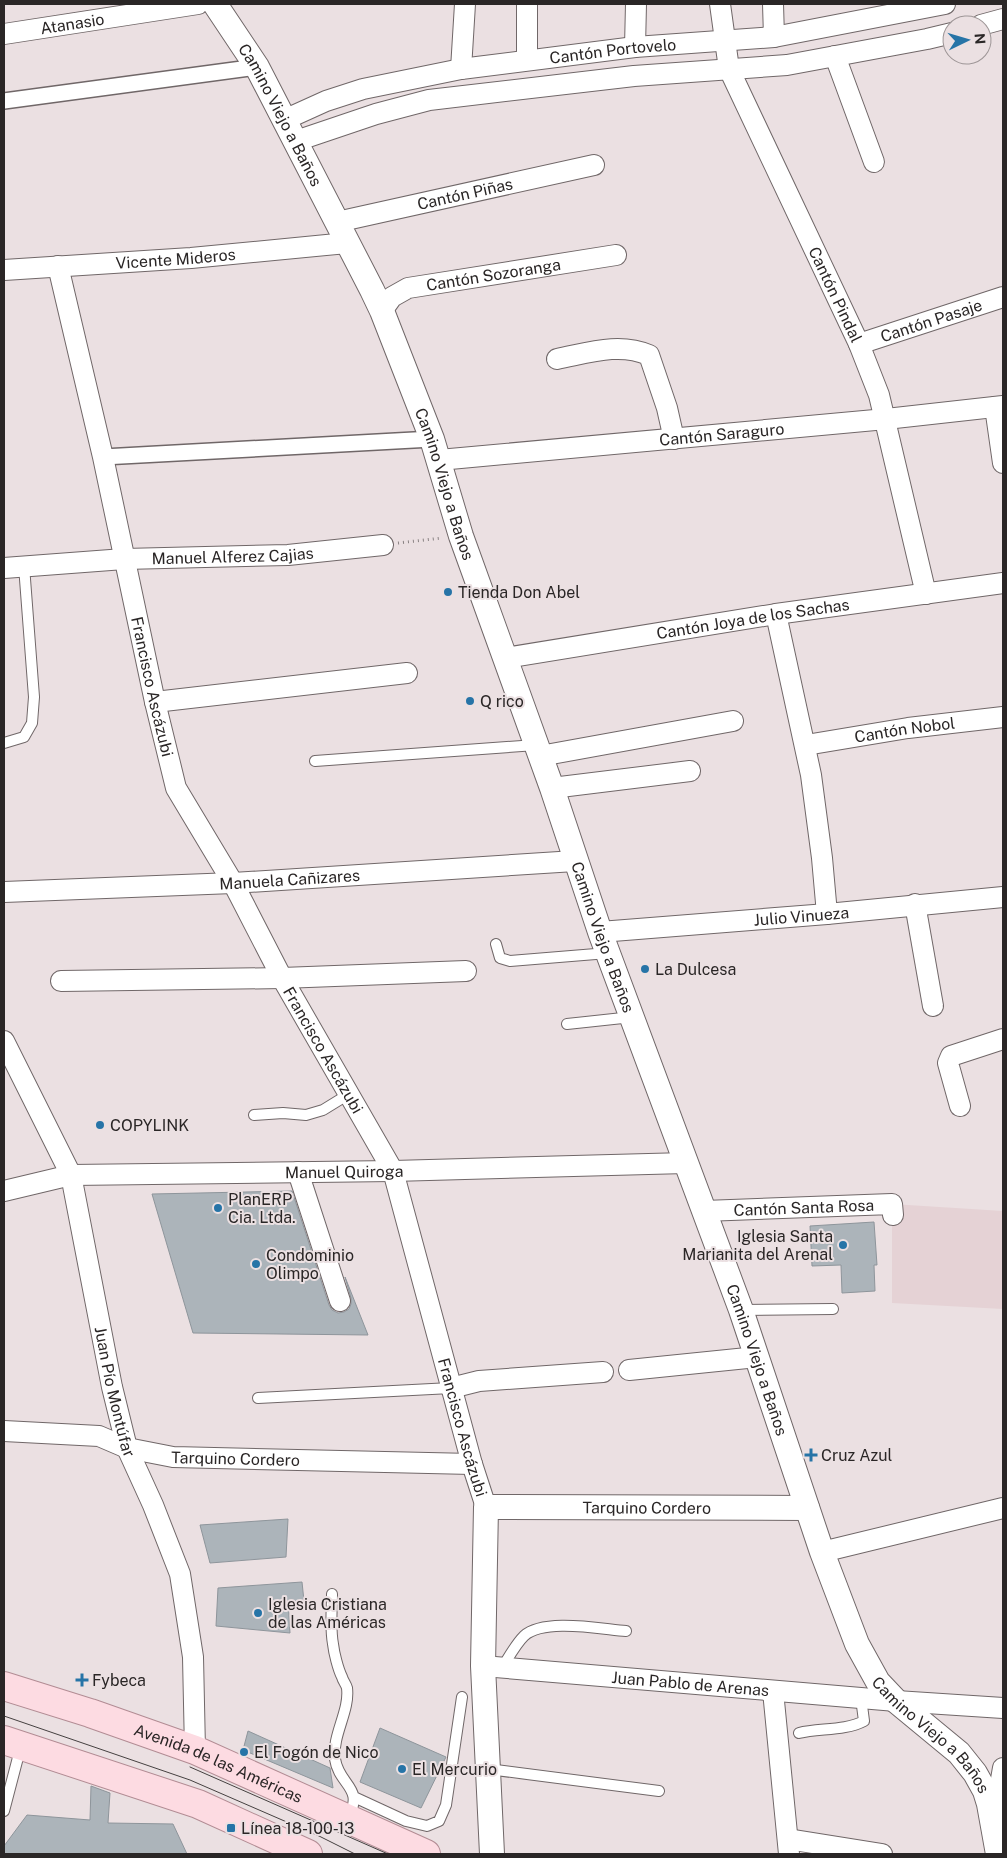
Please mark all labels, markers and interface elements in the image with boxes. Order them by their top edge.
street label: Atanasio [39,10,106,38]
north arrow [942,15,992,65]
text: N [972,33,988,45]
street label: Cantón Portovelo [548,35,677,68]
street label: Camino Viejo a Baños [234,40,326,190]
street label: Cantón Piñas [415,174,515,214]
street label: Cantón Pindal [804,244,866,346]
street label: Vicente Mideros [115,245,236,273]
street label: Cantón Sozoranga [425,255,562,295]
street label: Cantón Pasaje [878,295,985,346]
street label: Camino Viejo a Baños [411,405,478,563]
street label: Cantón Saraguro [658,419,785,450]
street label: Manuel Alferez Cajias [151,543,315,568]
place label: Tienda Don Abel [458,583,580,602]
marker: Tienda Don Abel [442,586,454,598]
street label: Cantón Joya de los Sachas [655,595,851,643]
street label: Francisco Ascázubi [127,615,177,759]
place label: Q rico [480,692,524,711]
marker: Q rico [464,695,476,707]
street label: Cantón Nobol [853,714,956,747]
street label: Camino Viejo a Baños [567,859,638,1015]
street label: Manuela Cañizares [219,866,361,894]
street label: Julio Vinueza [753,903,850,930]
place label: La Dulcesa [655,960,736,979]
marker: La Dulcesa [639,963,651,975]
street label: Francisco Ascázubi [279,984,367,1117]
place label: COPYLINK [110,1116,189,1135]
marker: COPYLINK [94,1119,106,1131]
street label: Manuel Quiroga [285,1162,404,1182]
place label: PlanERP Cia. Ltda. [228,1190,296,1227]
street label: Cantón Santa Rosa [733,1196,875,1220]
marker: PlanERP Cia. Ltda. [212,1202,224,1214]
place label: Iglesia Santa Marianita del Arenal [682,1227,833,1264]
marker: Iglesia Santa Marianita del Arenal [837,1239,849,1251]
place label: Condominio Olimpo [266,1246,354,1283]
marker: Condominio Olimpo [250,1258,262,1270]
street label: Camino Viejo a Baños [722,1281,791,1438]
street label: Juan Pío Montúfar [91,1325,139,1460]
street label: Francisco Ascázubi [434,1356,491,1499]
place label: Cruz Azul [821,1446,893,1465]
street label: Tarquino Cordero [171,1448,300,1470]
marker: Cruz Azul [805,1449,817,1461]
street label: Tarquino Cordero [582,1498,711,1518]
place label: Iglesia Cristiana de las Américas [268,1595,387,1632]
marker: Iglesia Cristiana de las Américas [252,1607,264,1619]
street label: Juan Pablo de Arenas [611,1668,770,1700]
place label: Fybeca [92,1671,146,1690]
street label: Camino Viejo a Baños [868,1673,993,1796]
marker: Fybeca [76,1674,88,1686]
street label: Avenida de las Américas [132,1720,305,1807]
place label: El Fogón de Nico [254,1743,378,1762]
marker: El Fogón de Nico [238,1746,250,1758]
place label: El Mercurio [412,1760,497,1779]
marker: El Mercurio [396,1763,408,1775]
place label: Línea 18-100-13 [241,1819,354,1838]
marker: Línea 18-100-13 [225,1822,237,1834]

